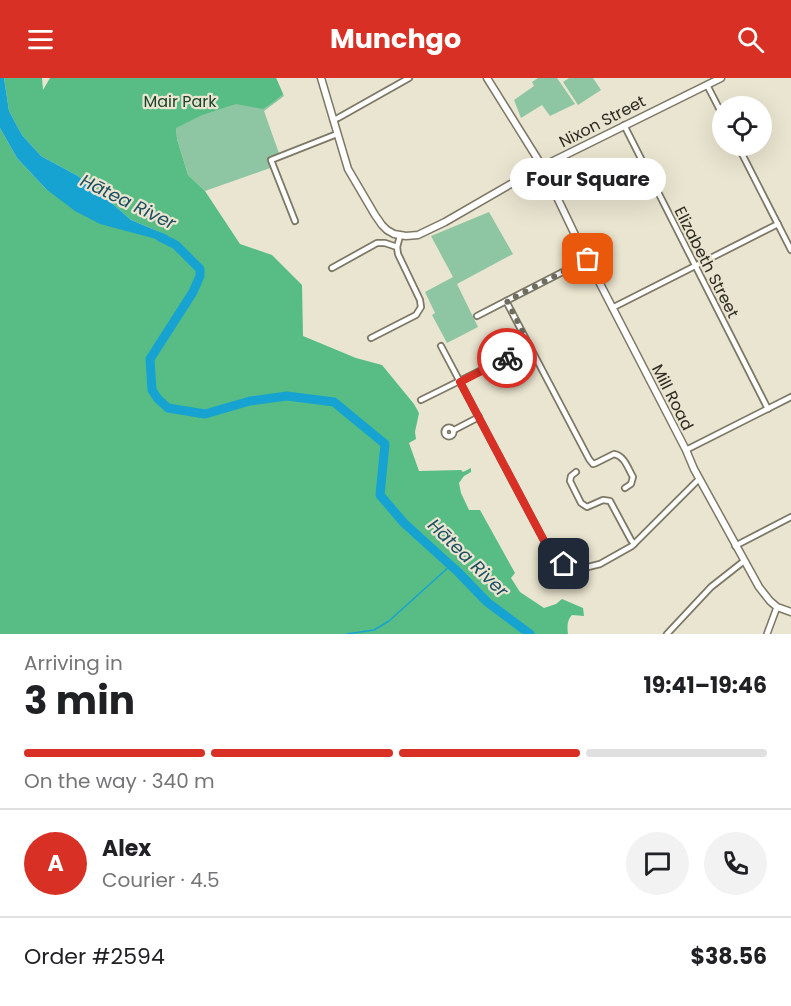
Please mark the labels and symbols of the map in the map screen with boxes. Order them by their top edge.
park label: Mair Park [143,90,217,113]
street label: Nixon Street [555,90,650,153]
callout: Four Square [510,157,666,199]
water label: Hātea River [76,168,181,236]
street label: Elizabeth Street [669,203,745,322]
pin [562,233,613,284]
courier [477,328,537,388]
street label: Mill Road [646,360,699,434]
water label: Hātea River [423,513,515,603]
pin [538,538,589,589]

